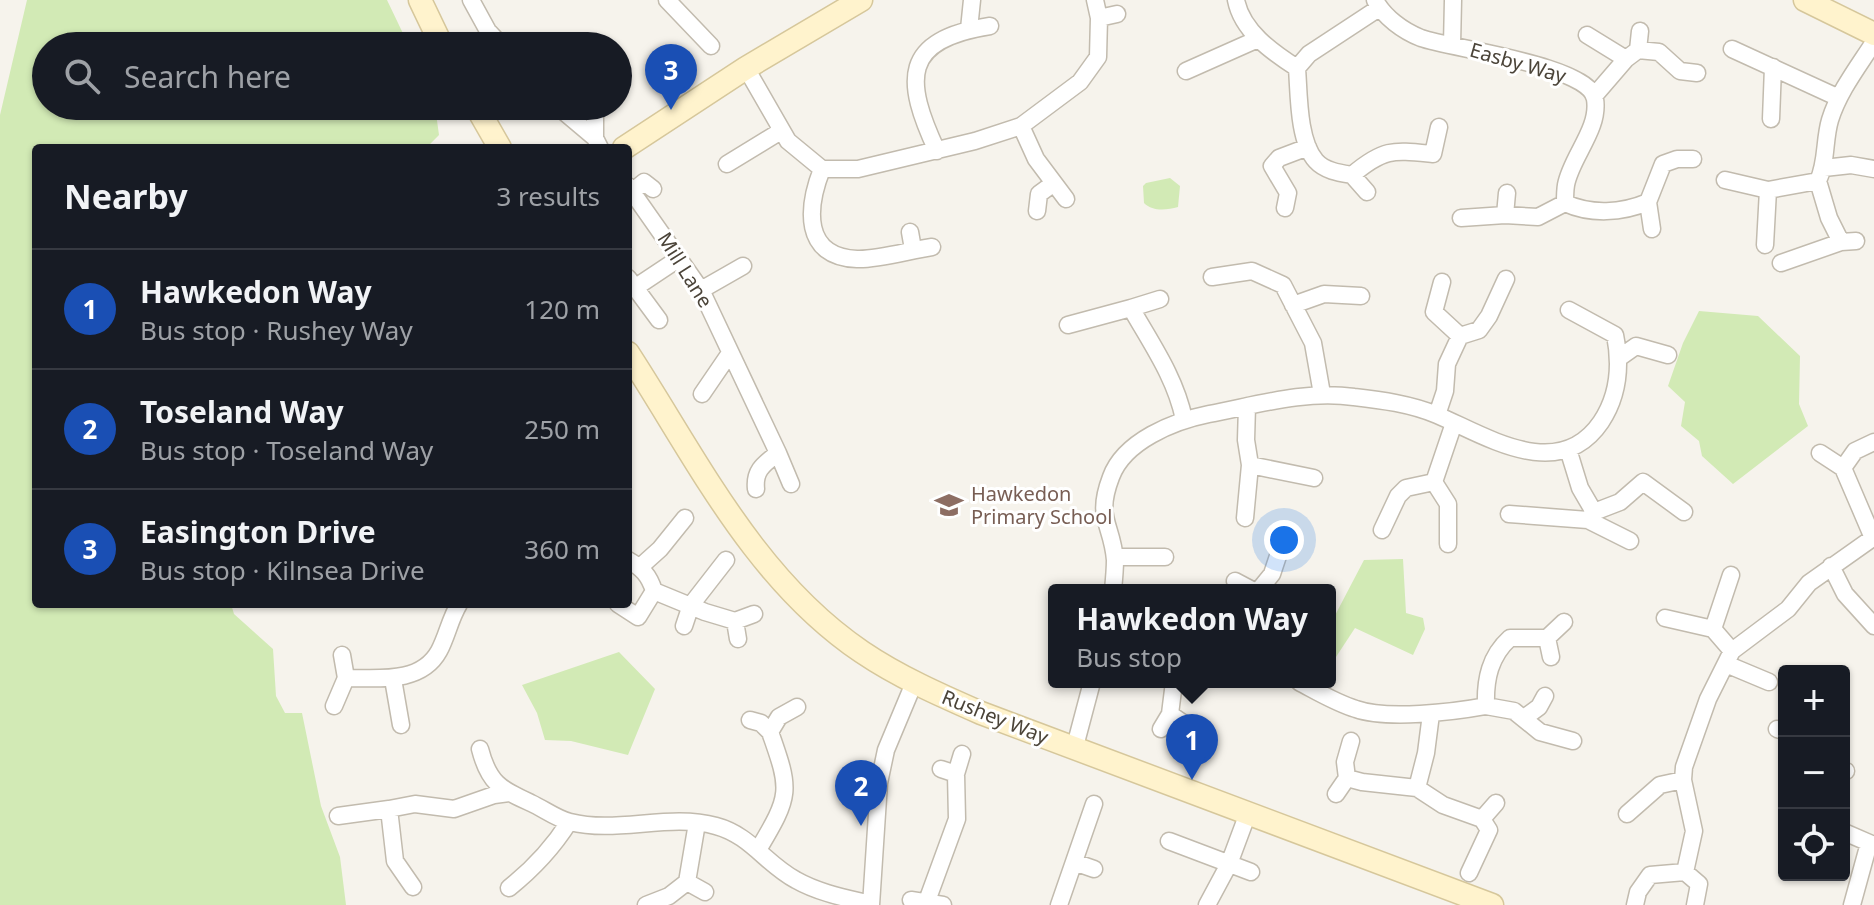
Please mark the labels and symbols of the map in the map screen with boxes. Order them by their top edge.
street label: Easby Way [1467,36,1570,89]
pin: 3 [645,44,697,110]
street label: Mill Lane [652,227,719,313]
place label: Hawkedon Primary School [971,480,1112,530]
school or university icon: Hawkedon Primary School [934,490,964,520]
your location [1264,520,1304,560]
street label: Rushey Way [938,683,1053,750]
pin: 1 [1166,714,1218,780]
pin: 2 [835,760,887,826]

